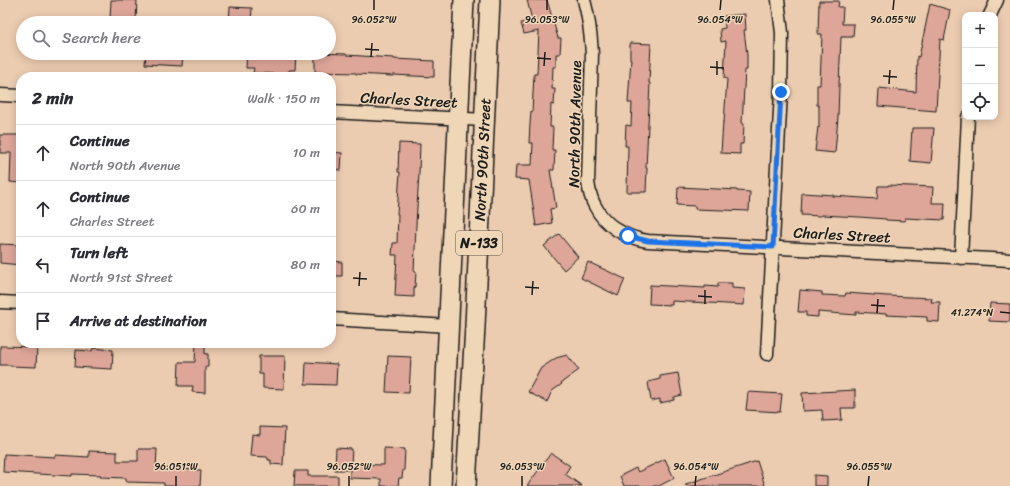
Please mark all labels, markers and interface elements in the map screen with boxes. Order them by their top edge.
text: 96.052°W [351,11,397,29]
text: 96.053°W [525,11,570,29]
text: 96.054°W [697,11,743,29]
text: 96.055°W [870,11,916,29]
map controls [962,12,998,120]
button: + [962,12,998,48]
search box [16,16,336,60]
text: Search here [62,25,141,51]
icon: search [30,27,52,49]
button: − [962,48,998,84]
street label: North 90th Avenue [561,60,589,188]
text: 2 min [32,83,73,113]
route end [772,83,790,101]
street label: Charles Street [360,84,459,116]
button: locate [962,84,998,120]
text: Walk · 150 m [247,87,320,110]
street label: North 90th Street [467,97,499,222]
text: Continue [70,128,130,154]
text: 10 m [293,141,320,164]
icon: ahead [32,142,54,164]
text: North 90th Avenue [70,154,180,177]
text: Continue [70,184,130,210]
text: 60 m [291,197,320,220]
icon: ahead [32,198,54,220]
text: Charles Street [70,210,154,233]
street label: Charles Street [793,219,892,251]
route start [619,227,637,245]
road number: N-133 [456,231,502,255]
text: Turn left [70,240,128,266]
text: 80 m [291,253,320,276]
icon: left [32,254,54,276]
text: North 91st Street [70,266,173,289]
text: 41.274°N [951,304,993,322]
text: Arrive at destination [70,308,207,334]
icon: arrive [32,310,54,332]
text: 96.051°W [154,458,198,476]
text: 96.052°W [326,458,372,476]
text: 96.053°W [500,458,545,476]
text: 96.054°W [673,458,719,476]
text: 96.055°W [846,458,892,476]

